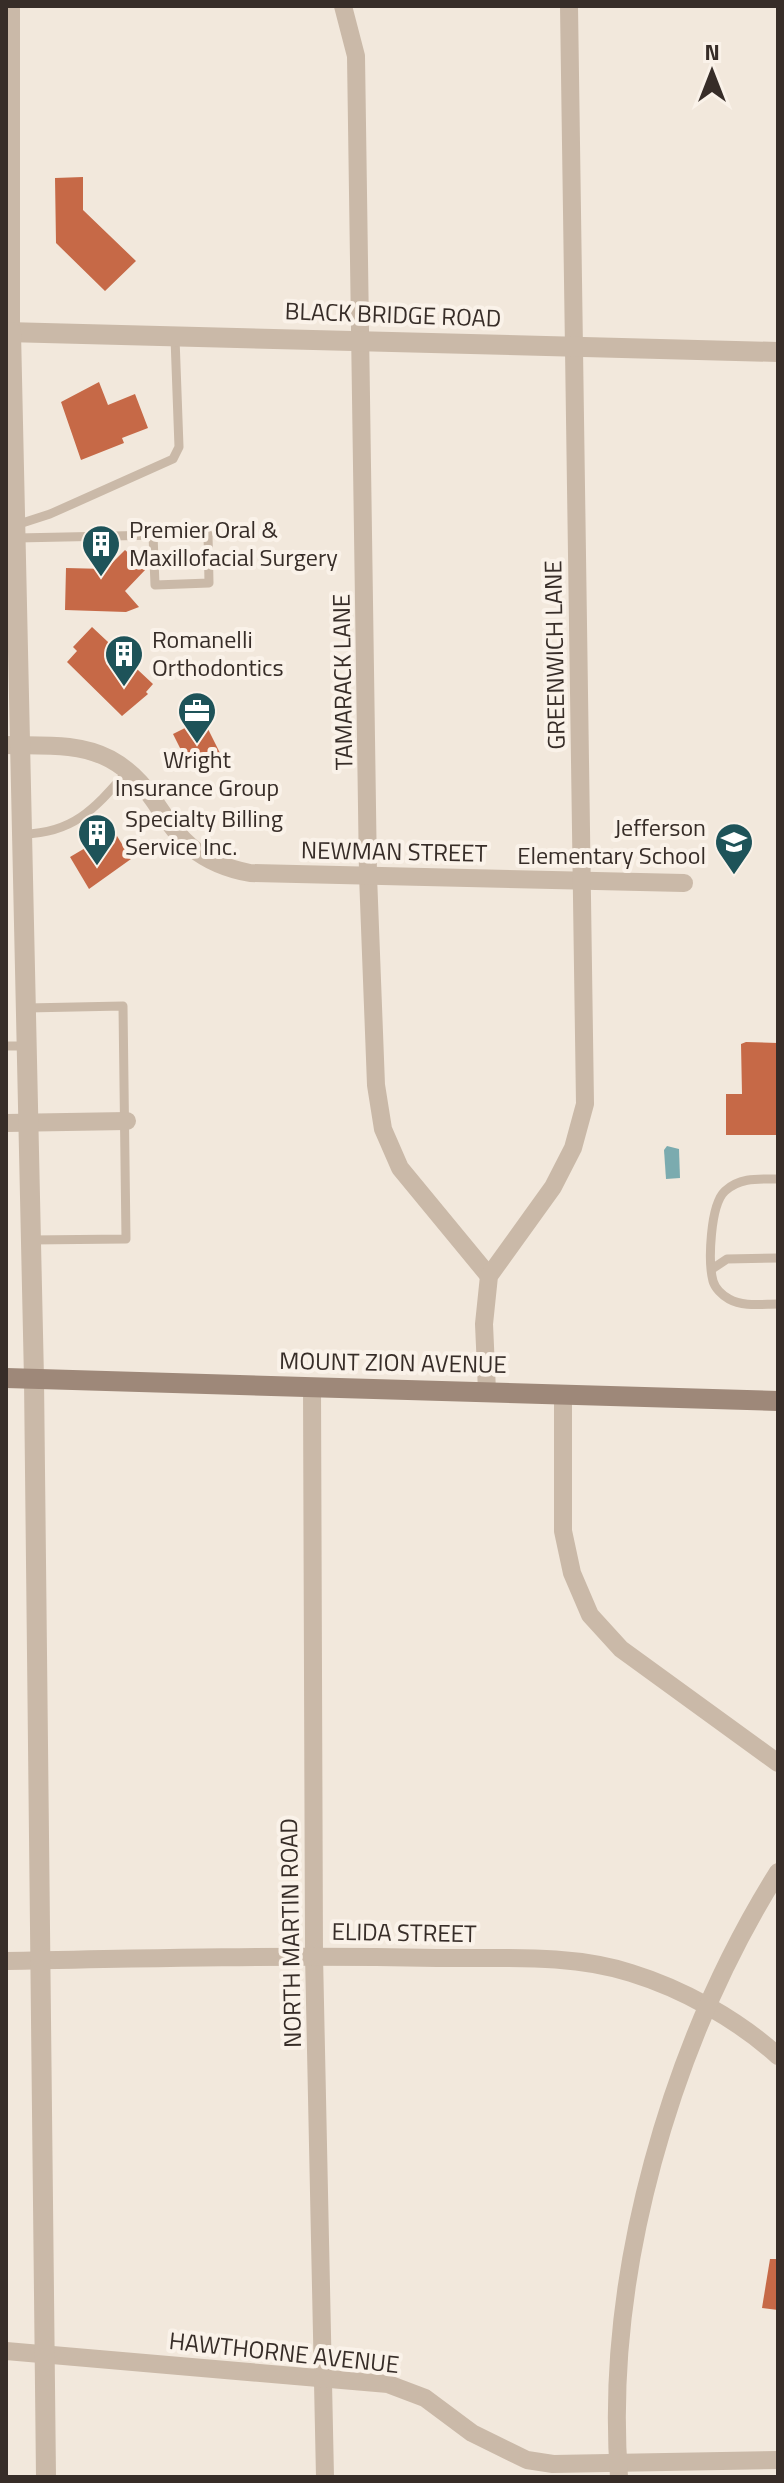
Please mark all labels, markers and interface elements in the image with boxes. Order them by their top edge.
north arrow [672,32,752,112]
text: N [704,35,720,69]
street label: BLACK BRIDGE ROAD [284,292,502,336]
place label: Premier Oral & Maxillofacial Surgery [129,511,338,575]
building icon: Premier Oral & Maxillofacial Surgery [80,523,122,578]
street label: GREENWICH LANE [534,560,574,750]
street label: TAMARACK LANE [322,594,362,770]
place label: Romanelli Orthodontics [152,621,284,685]
building icon: Romanelli Orthodontics [103,633,145,688]
office icon: Wright Insurance Group [176,690,218,745]
place label: Wright Insurance Group [115,741,279,805]
place label: Specialty Billing Service Inc. [125,800,283,864]
place label: Jefferson Elementary School [517,809,706,873]
building icon: Specialty Billing Service Inc. [76,812,118,867]
school or university icon: Jefferson Elementary School [713,821,755,876]
street label: NEWMAN STREET [301,831,488,871]
street label: MOUNT ZION AVENUE [279,1342,507,1382]
street label: NORTH MARTIN ROAD [270,1818,310,2048]
street label: ELIDA STREET [331,1913,477,1951]
street label: HAWTHORNE AVENUE [167,2322,401,2382]

